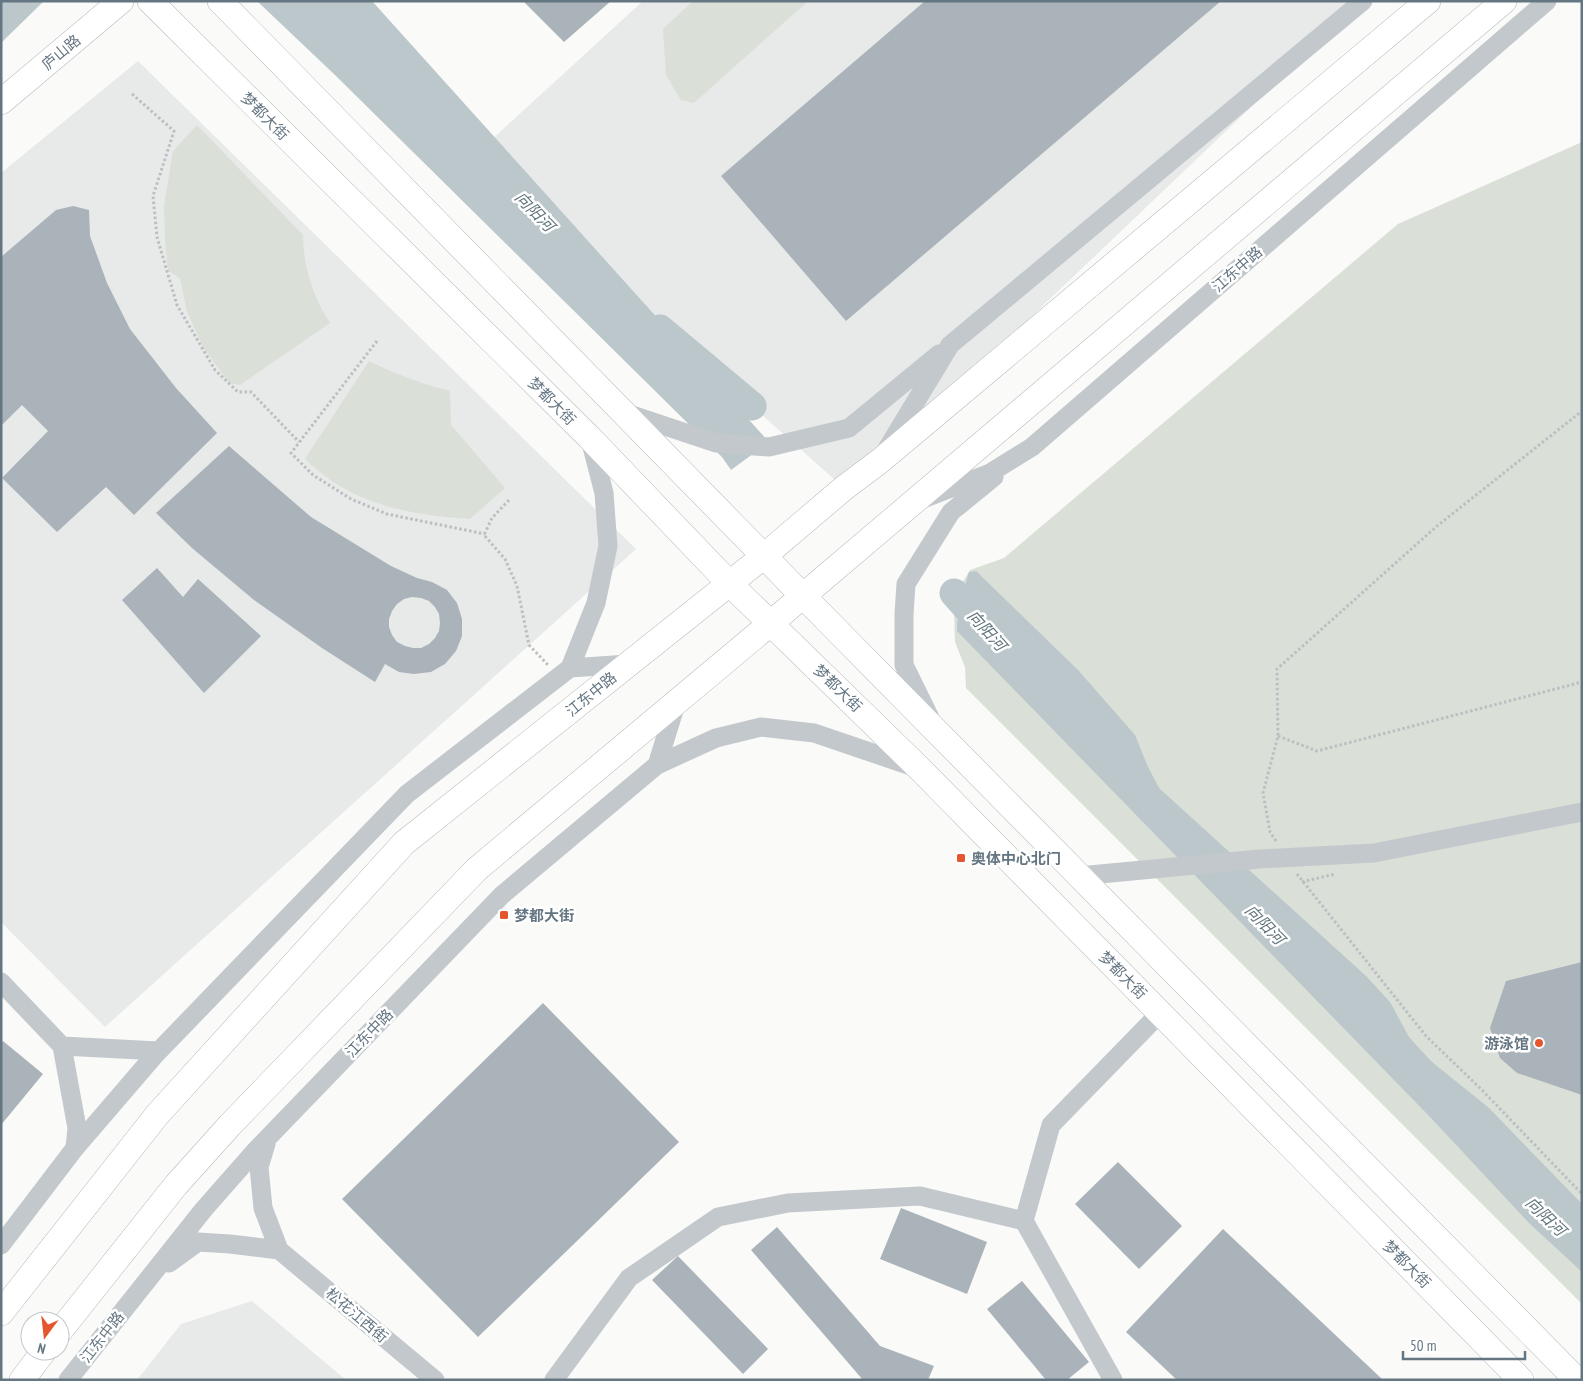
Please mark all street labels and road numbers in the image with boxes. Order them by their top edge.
street label: 庐山路 [38,30,84,74]
street label: 梦都大街 [237,88,293,144]
street label: 江东中路 [1208,242,1266,296]
street label: 梦都大街 [524,373,580,429]
street label: 梦都大街 [810,660,866,716]
street label: 江东中路 [562,668,620,720]
street label: 梦都大街 [1095,947,1151,1003]
street label: 江东中路 [341,1005,397,1061]
street label: 梦都大街 [1379,1236,1435,1292]
street label: 松花江西街 [322,1284,392,1346]
street label: 江东中路 [76,1308,128,1366]

